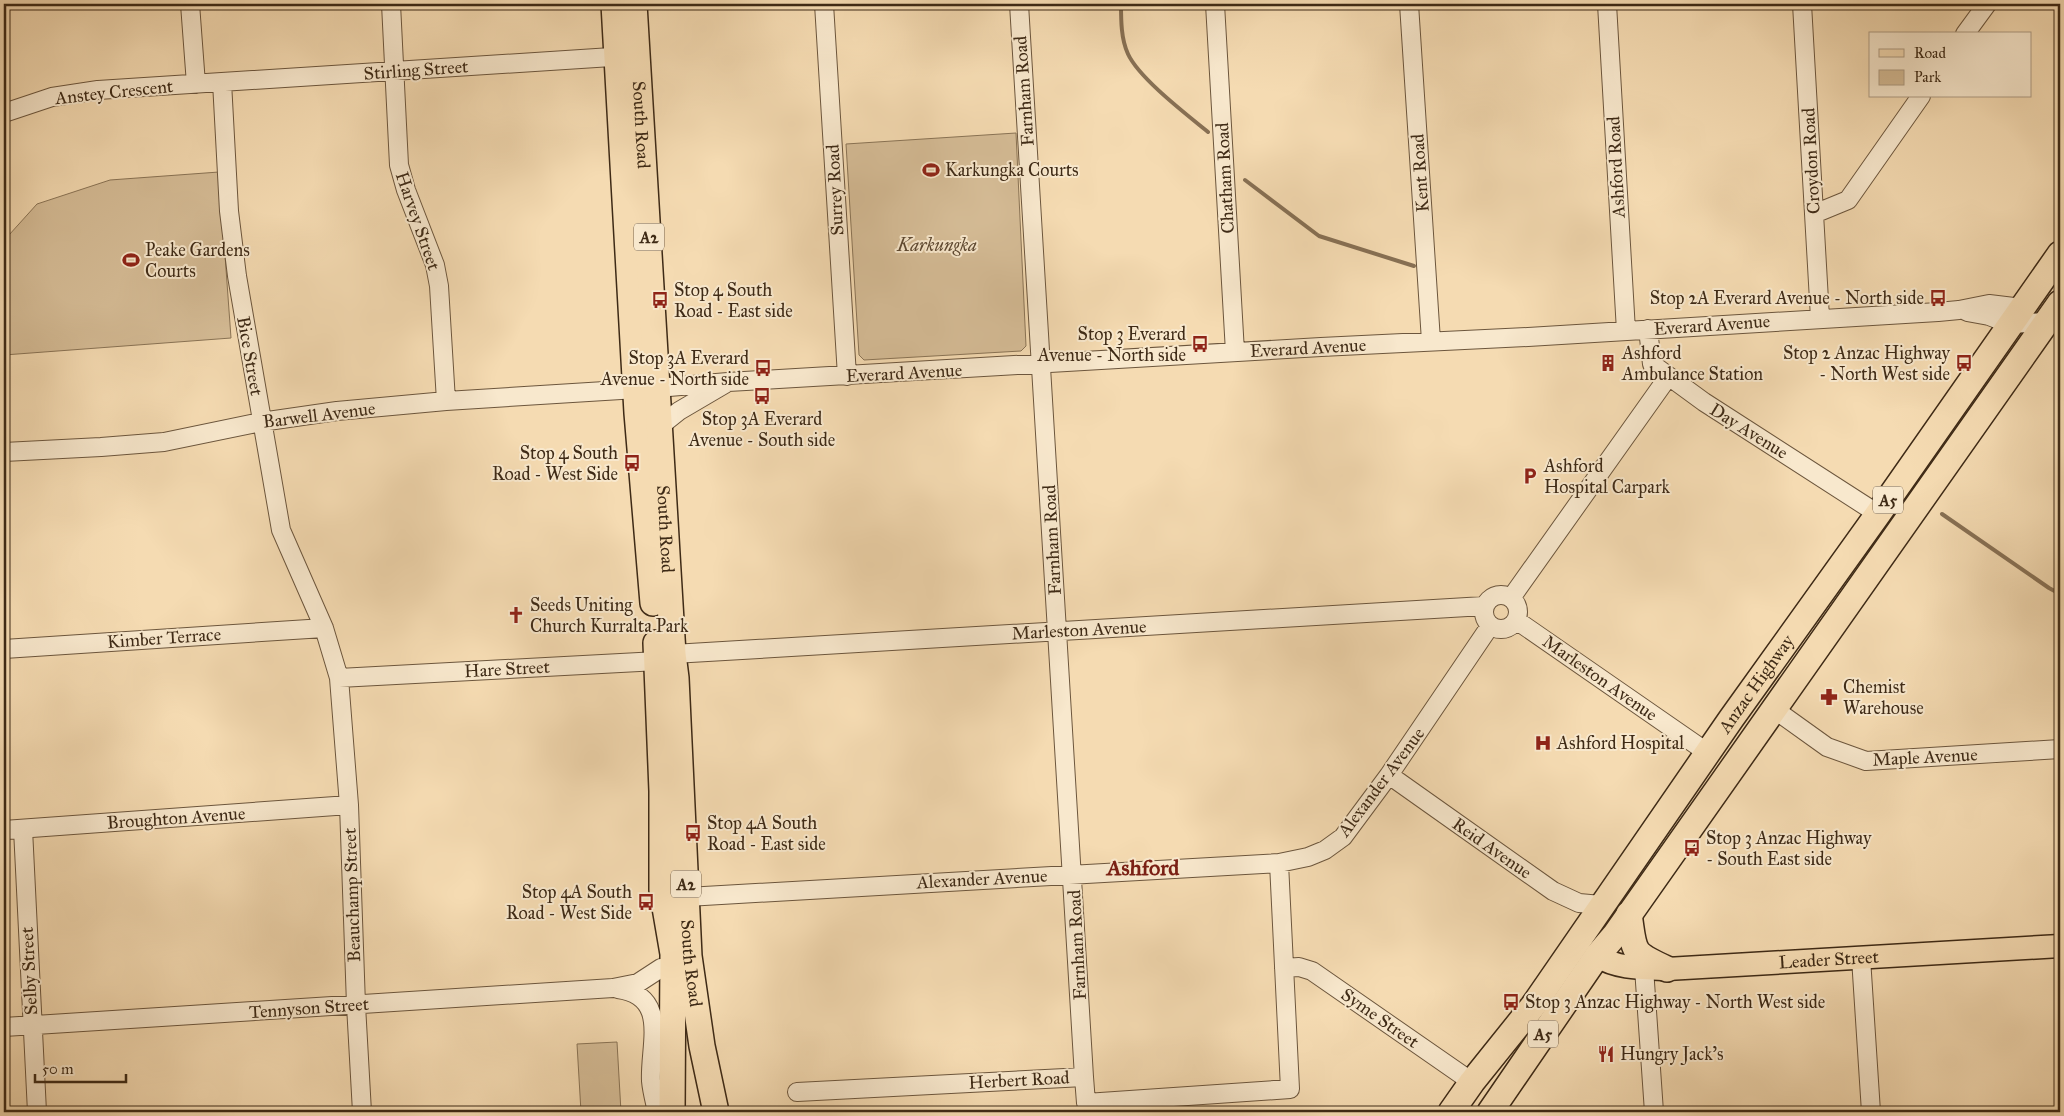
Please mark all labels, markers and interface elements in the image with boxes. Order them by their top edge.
legend [1869,32,2032,98]
street label: Farnham Road [1009,35,1039,147]
text: Road [1914,44,1946,62]
street label: Stirling Street [363,55,470,86]
text: Park [1914,68,1941,86]
street label: Anstey Crescent [53,75,175,109]
street label: South Road [628,80,655,169]
street label: Croydon Road [1797,107,1825,215]
street label: Ashford Road [1602,116,1630,219]
street label: Chatham Road [1211,122,1239,234]
street label: Kent Road [1406,133,1434,213]
street label: Surrey Road [822,144,848,236]
place label: Karkungka Courts [945,159,1079,182]
sports icon: Karkungka Courts [921,160,941,180]
street label: Harvey Street [391,169,445,274]
road number: A2 [634,223,664,250]
park label: Karkungka [896,234,977,256]
place label: Peake Gardens Courts [145,239,250,282]
sports icon: Peake Gardens Courts [121,250,141,270]
place label: Stop 4 South Road - East side [674,279,793,322]
place label: Stop 2A Everard Avenue - North side [1650,287,1924,309]
bus stop icon: Stop 2A Everard Avenue - North side [1928,288,1948,308]
bus stop icon: Stop 4 South Road - East side [650,290,670,310]
street label: Everard Avenue [1653,310,1771,340]
street label: Bice Street [232,314,268,398]
place label: Stop 3 Everard Avenue - North side [1037,323,1186,366]
bus stop icon: Stop 3 Everard Avenue - North side [1190,334,1210,354]
street label: Everard Avenue [1249,334,1367,362]
place label: Ashford Ambulance Station [1621,342,1763,385]
place label: Stop 2 Anzac Highway - North West side [1783,342,1951,385]
place label: Stop 3A Everard Avenue - North side [600,347,749,390]
building icon: Ashford Ambulance Station [1598,353,1618,373]
bus stop icon: Stop 2 Anzac Highway - North West side [1954,353,1974,373]
bus stop icon: Stop 3A Everard Avenue - North side [753,358,773,378]
street label: Everard Avenue [845,359,963,387]
bus stop icon: Stop 3A Everard Avenue - South side [752,386,772,406]
street label: Barwell Avenue [261,397,377,433]
street label: Day Avenue [1706,398,1792,464]
place label: Stop 3A Everard Avenue - South side [688,408,835,451]
place label: Stop 4 South Road - West Side [492,442,618,485]
bus stop icon: Stop 4 South Road - West Side [622,453,642,473]
place label: Ashford Hospital Carpark [1543,455,1671,498]
parking icon: Ashford Hospital Carpark [1520,466,1540,486]
street label: Farnham Road [1038,484,1066,596]
street label: South Road [652,485,679,574]
road number: A5 [1873,486,1903,514]
place label: Seeds Uniting Church Kurralta Park [530,594,689,637]
church icon: Seeds Uniting Church Kurralta Park [506,605,526,625]
street label: Marleston Avenue [1011,615,1147,645]
street label: Kimber Terrace [106,623,222,653]
street label: Marleston Avenue [1538,630,1662,726]
street label: Anzac Highway [1713,630,1799,738]
street label: Hare Street [464,656,551,682]
place label: Chemist Warehouse [1843,676,1924,719]
pharmacy icon: Chemist Warehouse [1819,687,1839,707]
street label: Alexander Avenue [1332,723,1429,842]
place label: Ashford Hospital [1556,732,1684,754]
hospital icon: Ashford Hospital [1533,733,1553,753]
street label: Maple Avenue [1872,743,1978,771]
street label: Broughton Avenue [106,802,246,835]
place label: Stop 4A South Road - East side [707,812,826,855]
street label: Reid Avenue [1448,813,1536,883]
bus stop icon: Stop 4A South Road - East side [683,823,703,843]
street label: Beauchamp Street [339,827,365,963]
place label: Stop 3 Anzac Highway - South East side [1706,827,1872,870]
bus stop icon: Stop 3 Anzac Highway - South East side [1682,838,1702,858]
district label: Ashford [1105,854,1180,881]
street label: Alexander Avenue [915,865,1048,893]
road number: A2 [671,871,701,898]
place label: Stop 4A South Road - West Side [506,881,632,924]
street label: Farnham Road [1063,889,1091,1001]
bus stop icon: Stop 4A South Road - West Side [636,892,656,912]
street label: South Road [676,919,707,1008]
street label: Selby Street [16,926,42,1016]
street label: Leader Street [1778,946,1880,973]
street label: Syme Street [1337,983,1424,1053]
place label: Stop 3 Anzac Highway - North West side [1525,991,1825,1014]
bus stop icon: Stop 3 Anzac Highway - North West side [1501,992,1521,1012]
street label: Tennyson Street [248,993,370,1023]
road number: A5 [1528,1021,1558,1048]
place label: Hungry Jack's [1620,1043,1723,1066]
restaurant icon: Hungry Jack's [1596,1044,1616,1064]
scale bar [35,1051,126,1083]
text: 50 m [42,1060,74,1078]
street label: Herbert Road [968,1066,1070,1094]

